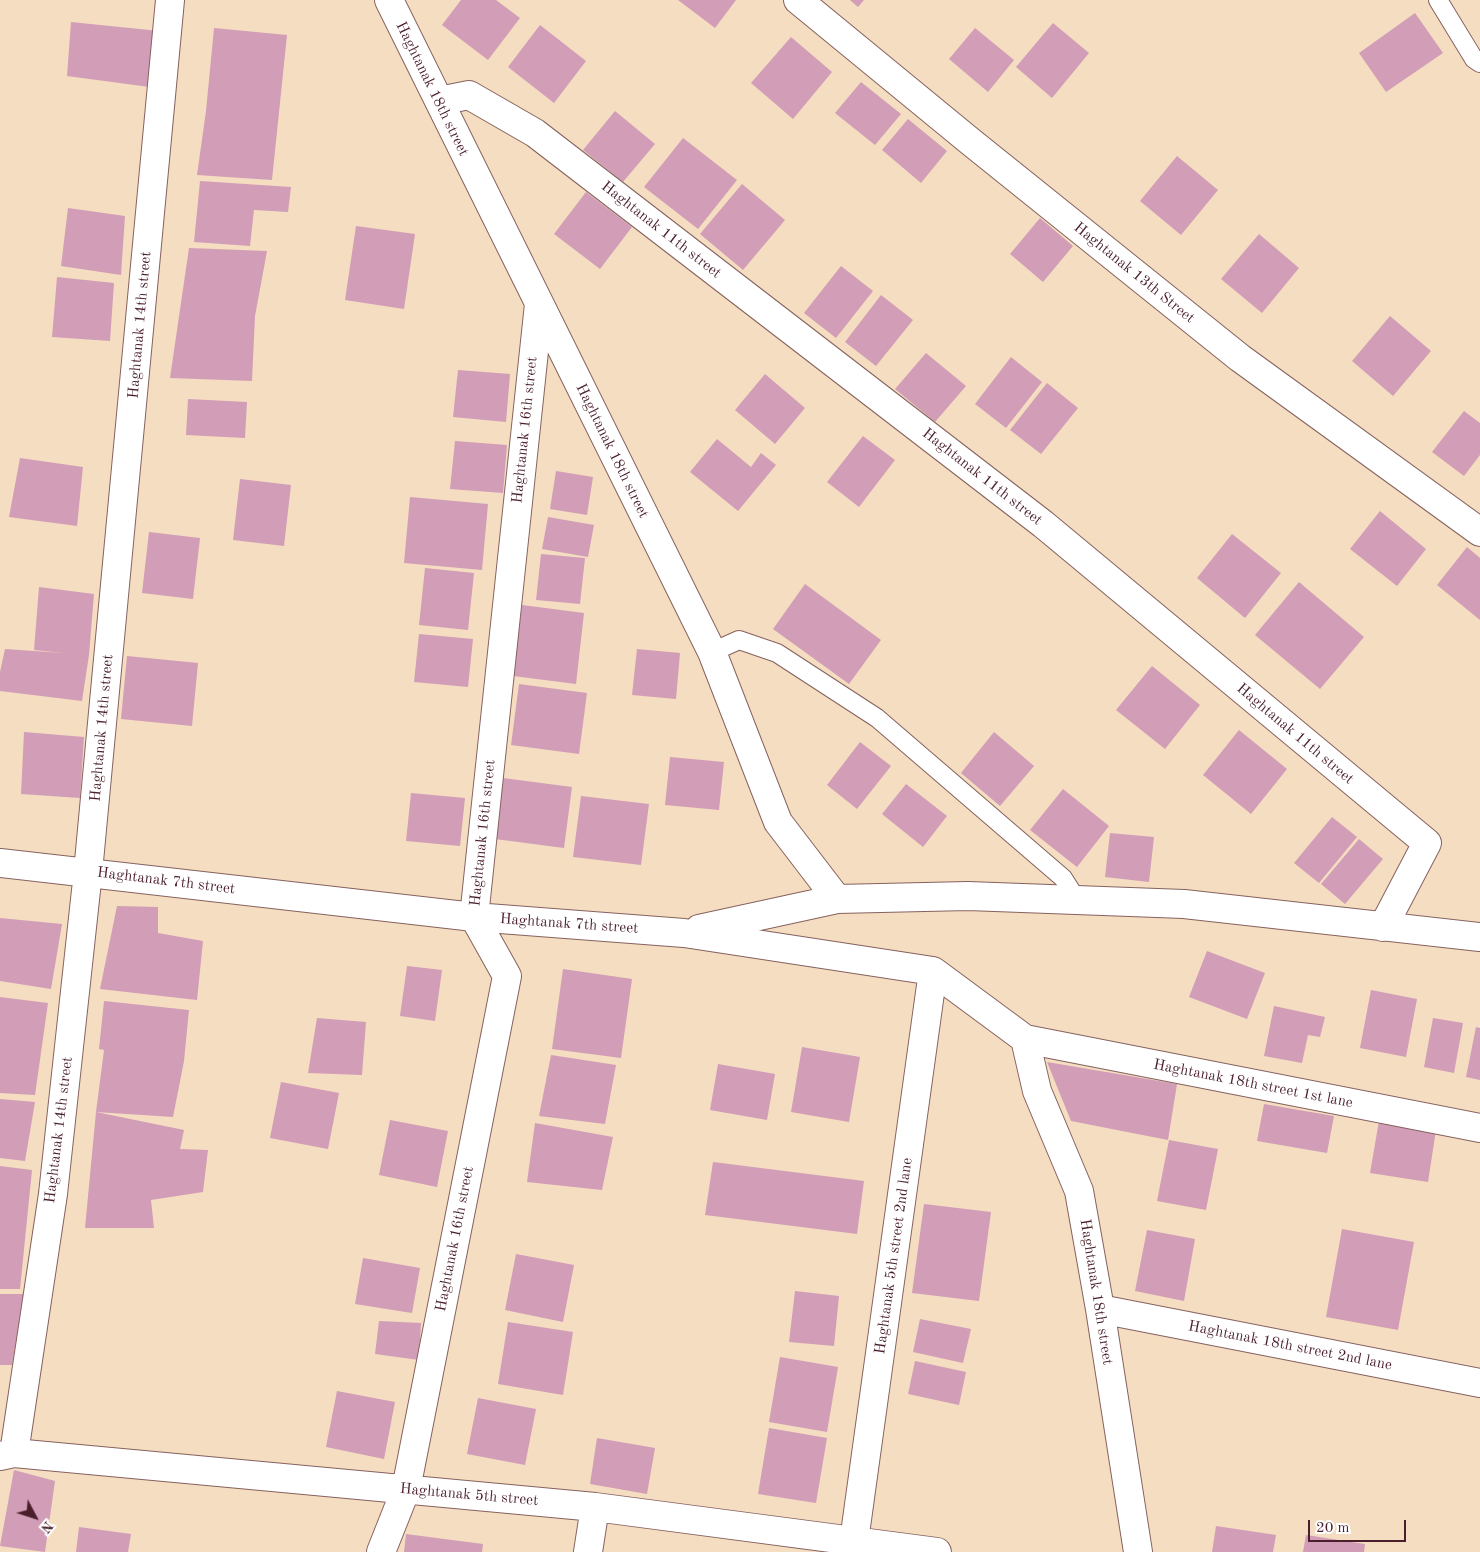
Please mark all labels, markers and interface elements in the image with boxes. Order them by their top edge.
street label: Haghtanak 18th street [392,19,472,159]
street label: Haghtanak 11th street [597,177,725,283]
street label: Haghtanak 13th Street [1070,219,1198,327]
street label: Haghtanak 14th street [125,251,155,399]
street label: Haghtanak 16th street [508,356,542,504]
street label: Haghtanak 18th street [572,381,652,521]
street label: Haghtanak 11th street [918,424,1046,530]
street label: Haghtanak 14th street [87,654,117,802]
street label: Haghtanak 11th street [1233,680,1357,788]
street label: Haghtanak 16th street [466,759,500,907]
street label: Haghtanak 7th street [96,864,236,898]
street label: Haghtanak 7th street [499,910,639,938]
street label: Haghtanak 14th street [41,1056,77,1204]
street label: Haghtanak 18th street 1st lane [1152,1056,1354,1112]
street label: Haghtanak 5th street 2nd lane [871,1157,917,1355]
street label: Haghtanak 16th street [432,1165,478,1313]
street label: Haghtanak 18th street [1076,1218,1116,1366]
street label: Haghtanak 18th street 2nd lane [1187,1317,1393,1375]
street label: Haghtanak 5th street [399,1480,539,1510]
north arrow [10,1492,60,1542]
scale bar [1310,1510,1408,1542]
text: N [38,1518,55,1535]
text: 20 m [1316,1521,1350,1536]

